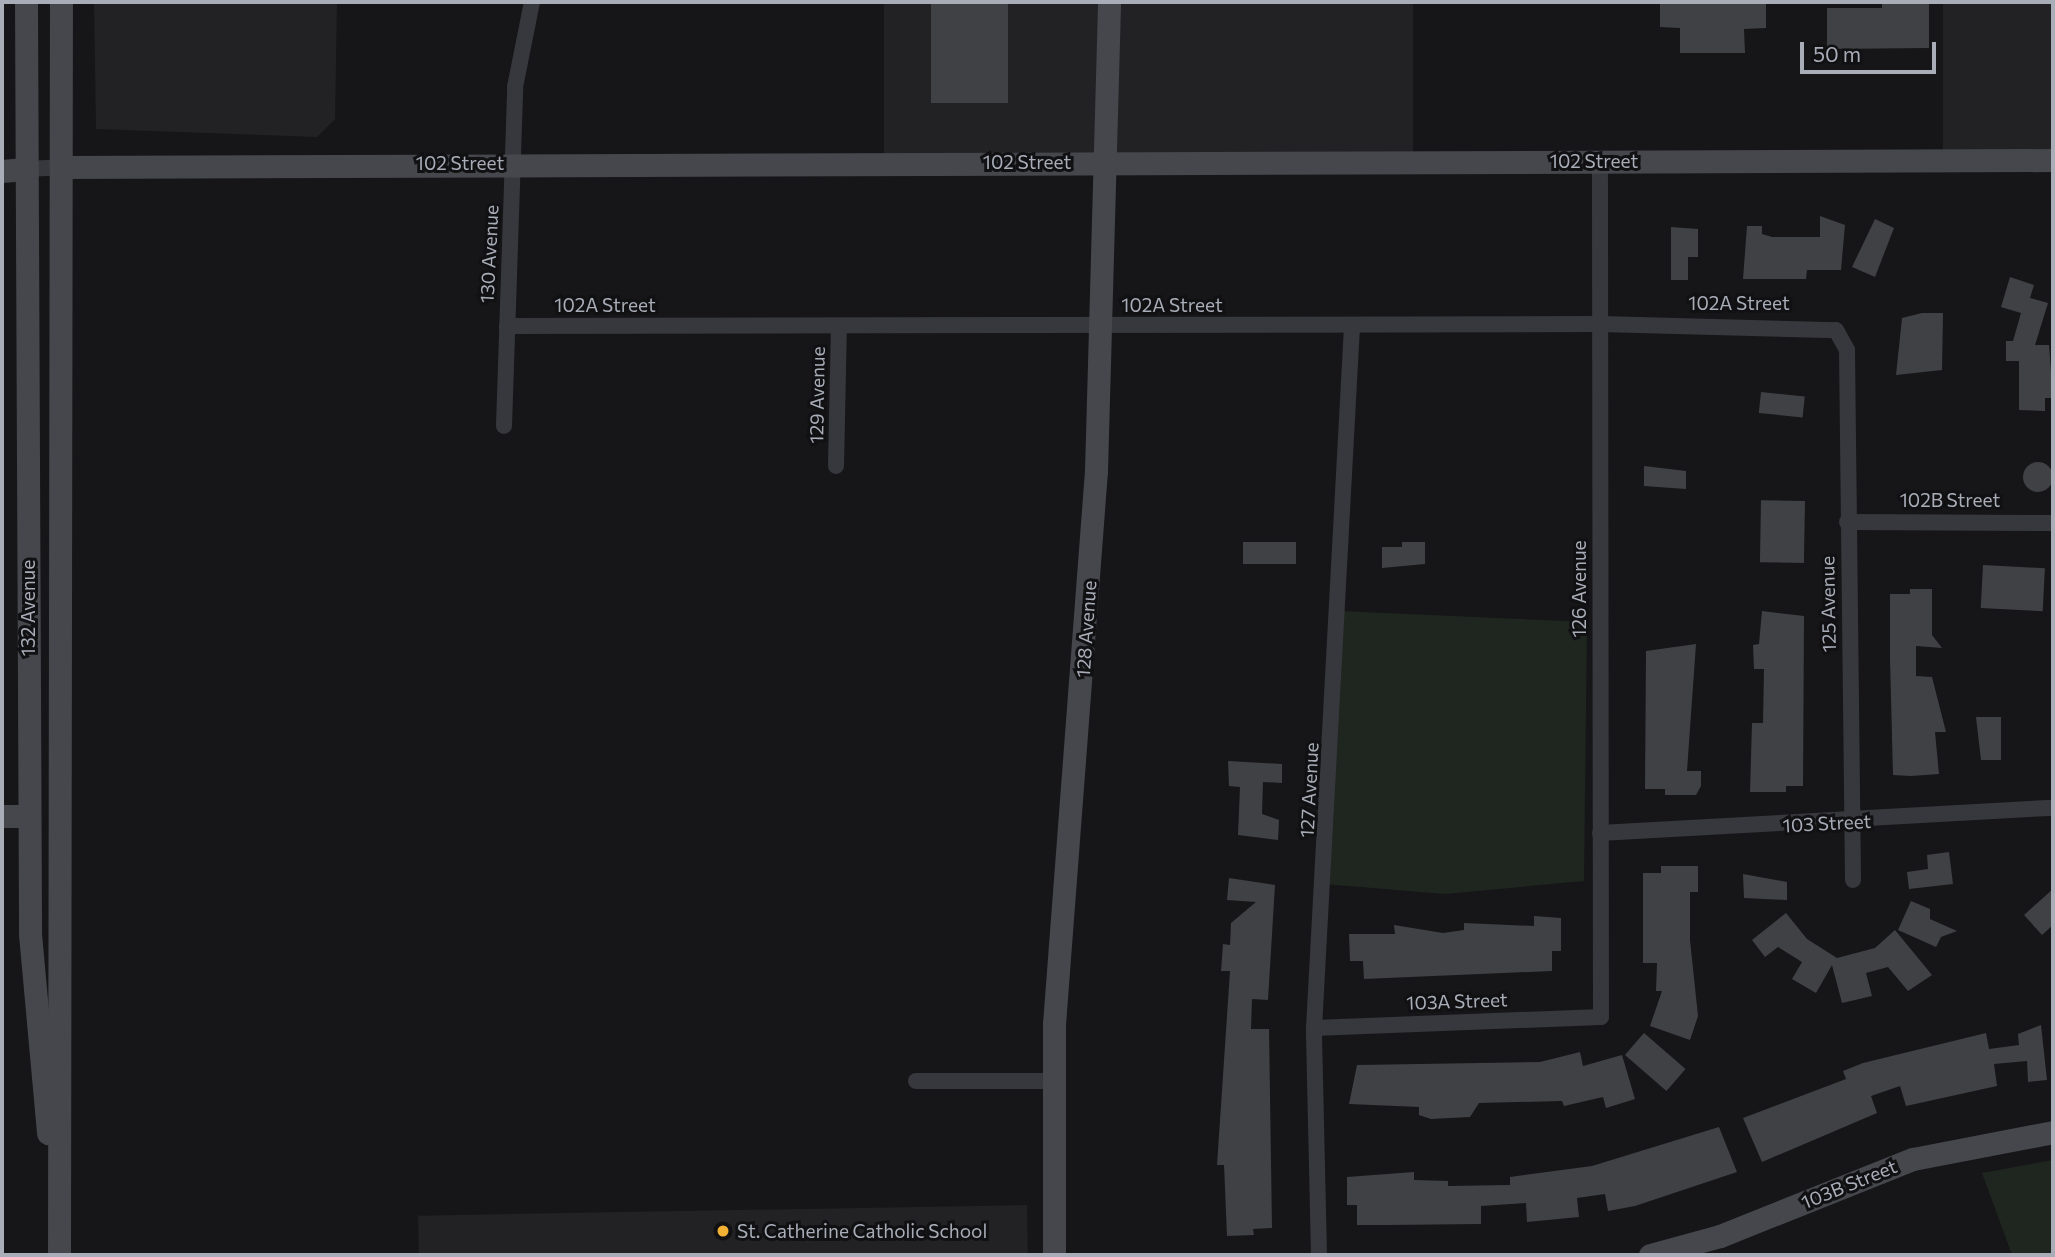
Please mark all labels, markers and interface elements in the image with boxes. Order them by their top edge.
scale bar [1803,28,1940,72]
text: 50 m [1813,41,1861,66]
street label: 102 Street [1550,150,1638,172]
street label: 102 Street [983,151,1071,173]
street label: 102 Street [416,152,504,174]
street label: 130 Avenue [475,204,503,304]
street label: 102A Street [1688,292,1790,314]
street label: 102A Street [554,294,656,316]
street label: 102A Street [1121,294,1223,316]
street label: 129 Avenue [805,346,829,444]
street label: 102B Street [1900,489,2000,511]
street label: 126 Avenue [1568,540,1590,638]
street label: 125 Avenue [1816,556,1840,652]
street label: 132 Avenue [17,560,39,656]
street label: 128 Avenue [1071,580,1101,678]
street label: 127 Avenue [1295,742,1323,838]
street label: 103 Street [1782,809,1872,837]
street label: 103A Street [1406,988,1508,1014]
street label: 103B Street [1798,1155,1900,1213]
place label: St. Catherine Catholic School [737,1220,987,1242]
marker: St. Catherine Catholic School [715,1223,731,1239]

